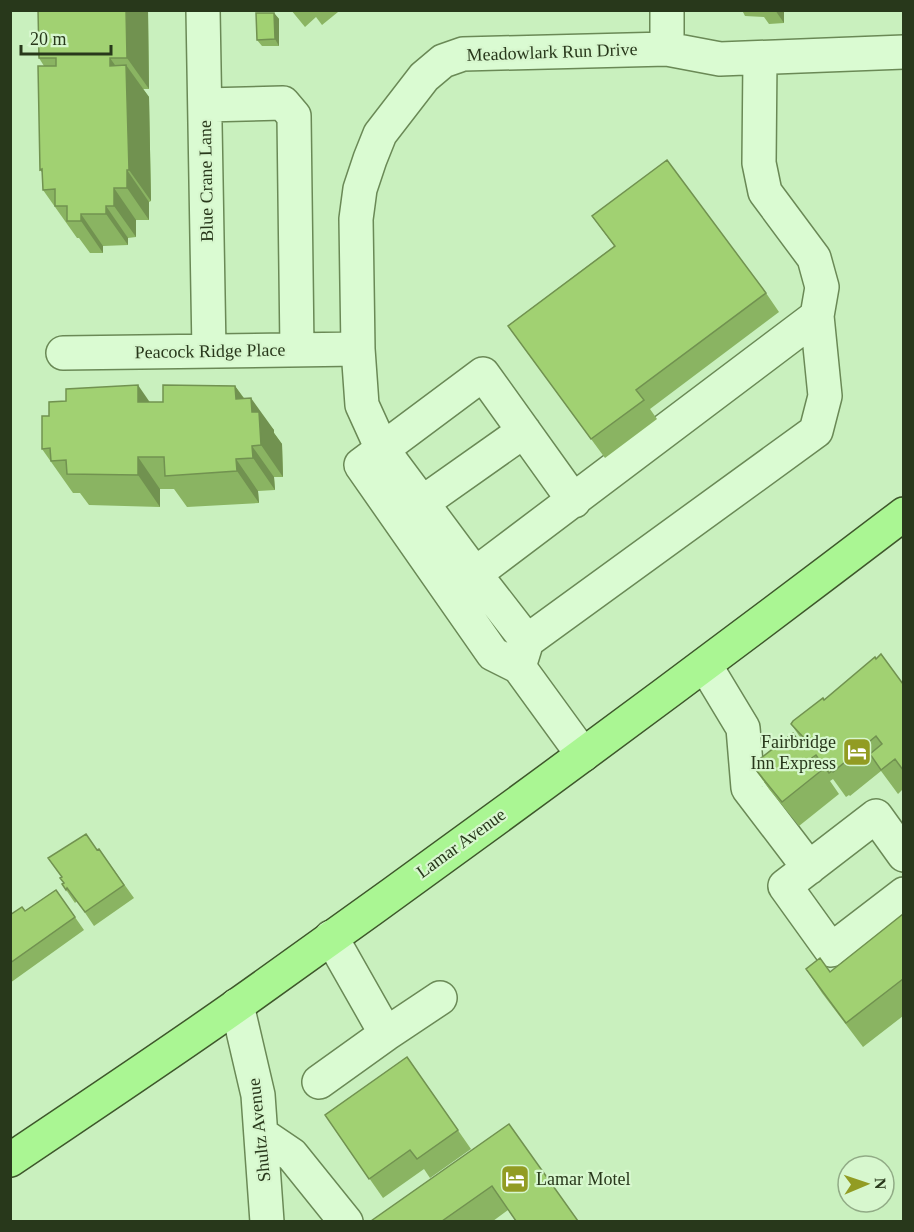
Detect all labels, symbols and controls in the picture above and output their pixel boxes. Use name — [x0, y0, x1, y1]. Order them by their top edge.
scale bar — [21, 18, 111, 56]
text: 20 m — [30, 29, 67, 49]
street label: Meadowlark Run Drive — [466, 39, 638, 65]
street label: Blue Crane Lane — [195, 120, 217, 242]
street label: Peacock Ridge Place — [134, 340, 286, 362]
place label: Fairbridge Inn Express — [751, 732, 836, 773]
hotel icon: Fairbridge Inn Express — [841, 736, 873, 768]
street label: Lamar Avenue — [413, 804, 509, 882]
street label: Shultz Avenue — [244, 1077, 274, 1183]
north arrow — [836, 1154, 896, 1214]
hotel icon: Lamar Motel — [499, 1163, 531, 1195]
place label: Lamar Motel — [536, 1169, 630, 1189]
text: N — [872, 1177, 889, 1190]

